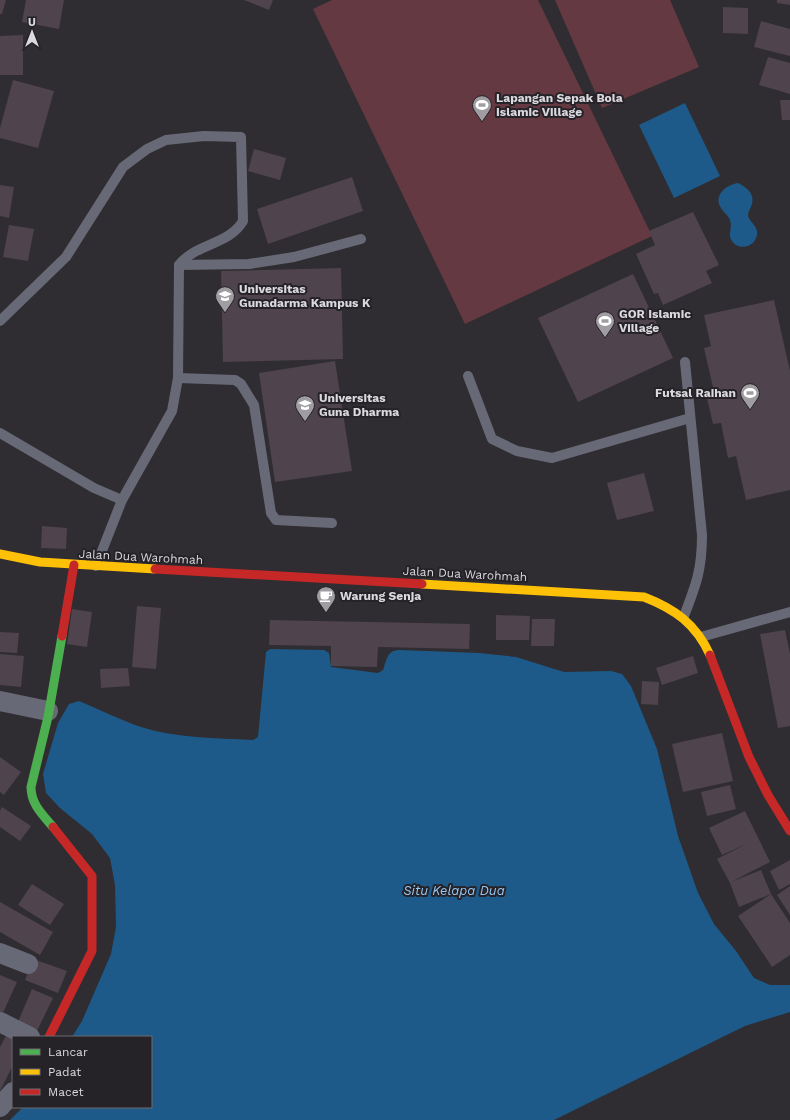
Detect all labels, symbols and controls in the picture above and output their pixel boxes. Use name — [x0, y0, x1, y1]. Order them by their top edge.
north arrow — [12, 12, 52, 52]
text: U — [28, 16, 36, 29]
place label: Lapangan Sepak Bola Islamic Village — [496, 91, 623, 119]
sports icon: Lapangan Sepak Bola Islamic Village — [471, 94, 493, 122]
place label: Universitas Gunadarma Kampus K — [239, 282, 371, 310]
school or university icon: Universitas Gunadarma Kampus K — [214, 285, 236, 313]
place label: GOR Islamic Village — [619, 307, 691, 335]
sports icon: GOR Islamic Village — [594, 310, 616, 338]
sports icon: Futsal Raihan — [739, 382, 761, 410]
place label: Futsal Raihan — [655, 386, 736, 400]
place label: Universitas Guna Dharma — [319, 391, 399, 419]
school or university icon: Universitas Guna Dharma — [294, 394, 316, 422]
street label: Jalan Dua Warohmah — [78, 547, 204, 567]
street label: Jalan Dua Warohmah — [402, 564, 528, 584]
cafe icon: Warung Senja — [315, 585, 337, 613]
place label: Warung Senja — [340, 589, 421, 603]
water label: Situ Kelapa Dua — [403, 883, 505, 898]
legend — [12, 1036, 152, 1108]
text: Lancar — [48, 1045, 88, 1059]
text: Padat — [48, 1065, 81, 1079]
text: Macet — [48, 1085, 83, 1099]

